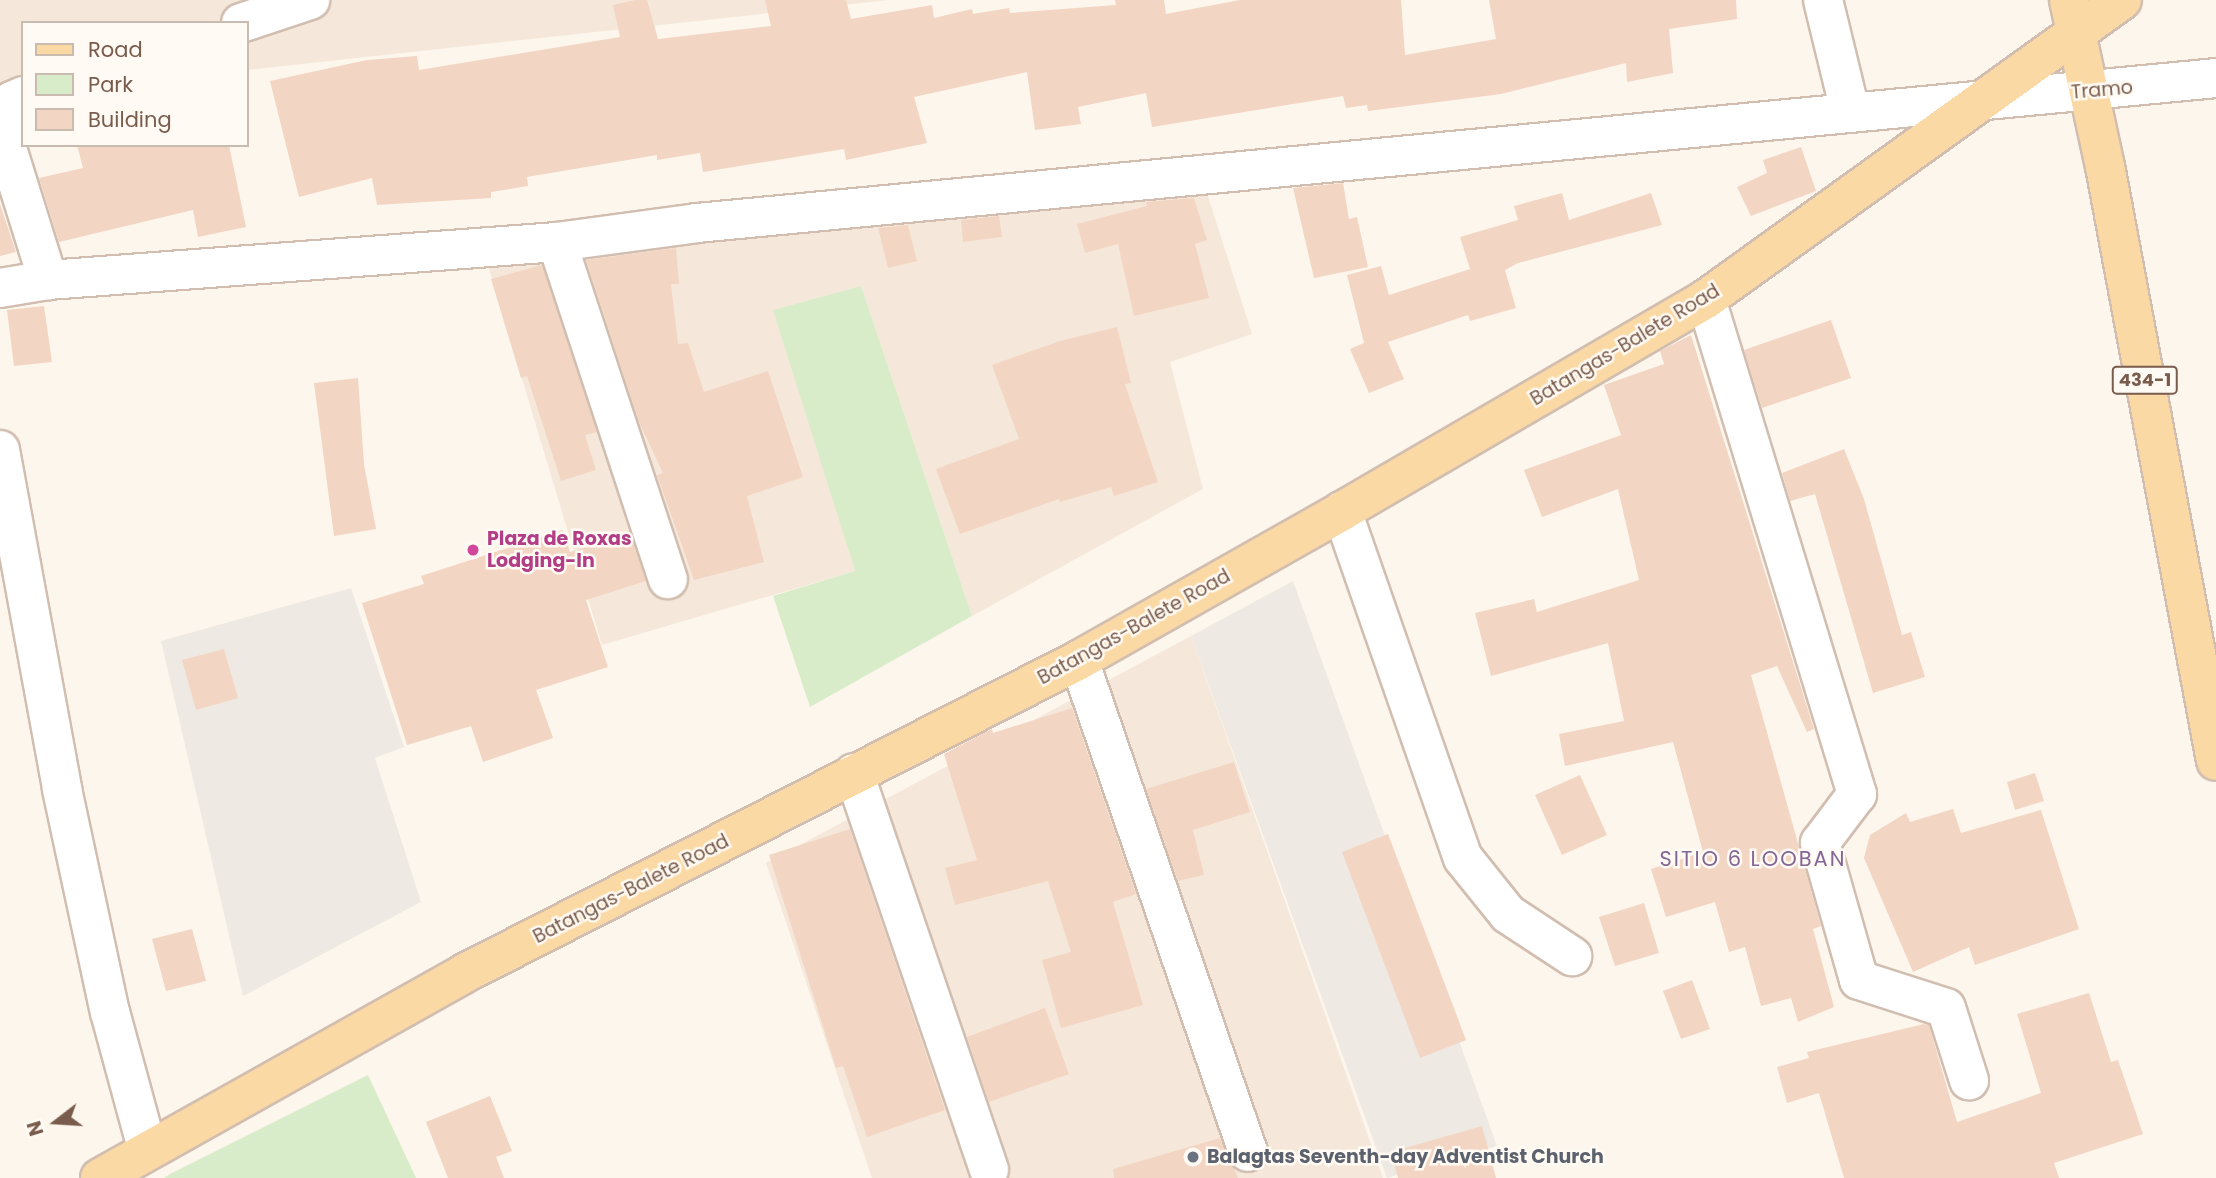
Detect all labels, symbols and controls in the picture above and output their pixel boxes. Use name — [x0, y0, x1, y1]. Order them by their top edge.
legend — [21, 21, 248, 147]
text: Road — [88, 35, 143, 64]
text: Park — [88, 70, 133, 99]
street label: Tramo — [2070, 76, 2134, 104]
text: Building — [88, 105, 172, 134]
street label: Batangas-Balete Road — [1526, 279, 1724, 411]
road number: 434-1 — [2112, 366, 2178, 394]
place label: Plaza de Roxas Lodging-In — [487, 528, 632, 572]
marker: Plaza de Roxas Lodging-In — [465, 542, 481, 558]
street label: Batangas-Balete Road — [1034, 565, 1234, 689]
street label: Batangas-Balete Road — [529, 830, 733, 948]
district label: SITIO 6 LOOBAN — [1661, 846, 1845, 872]
north arrow — [21, 1087, 91, 1157]
text: N — [20, 1118, 50, 1139]
place label: Balagtas Seventh-day Adventist Church — [1207, 1146, 1604, 1168]
marker: Balagtas Seventh-day Adventist Church — [1185, 1149, 1201, 1165]

